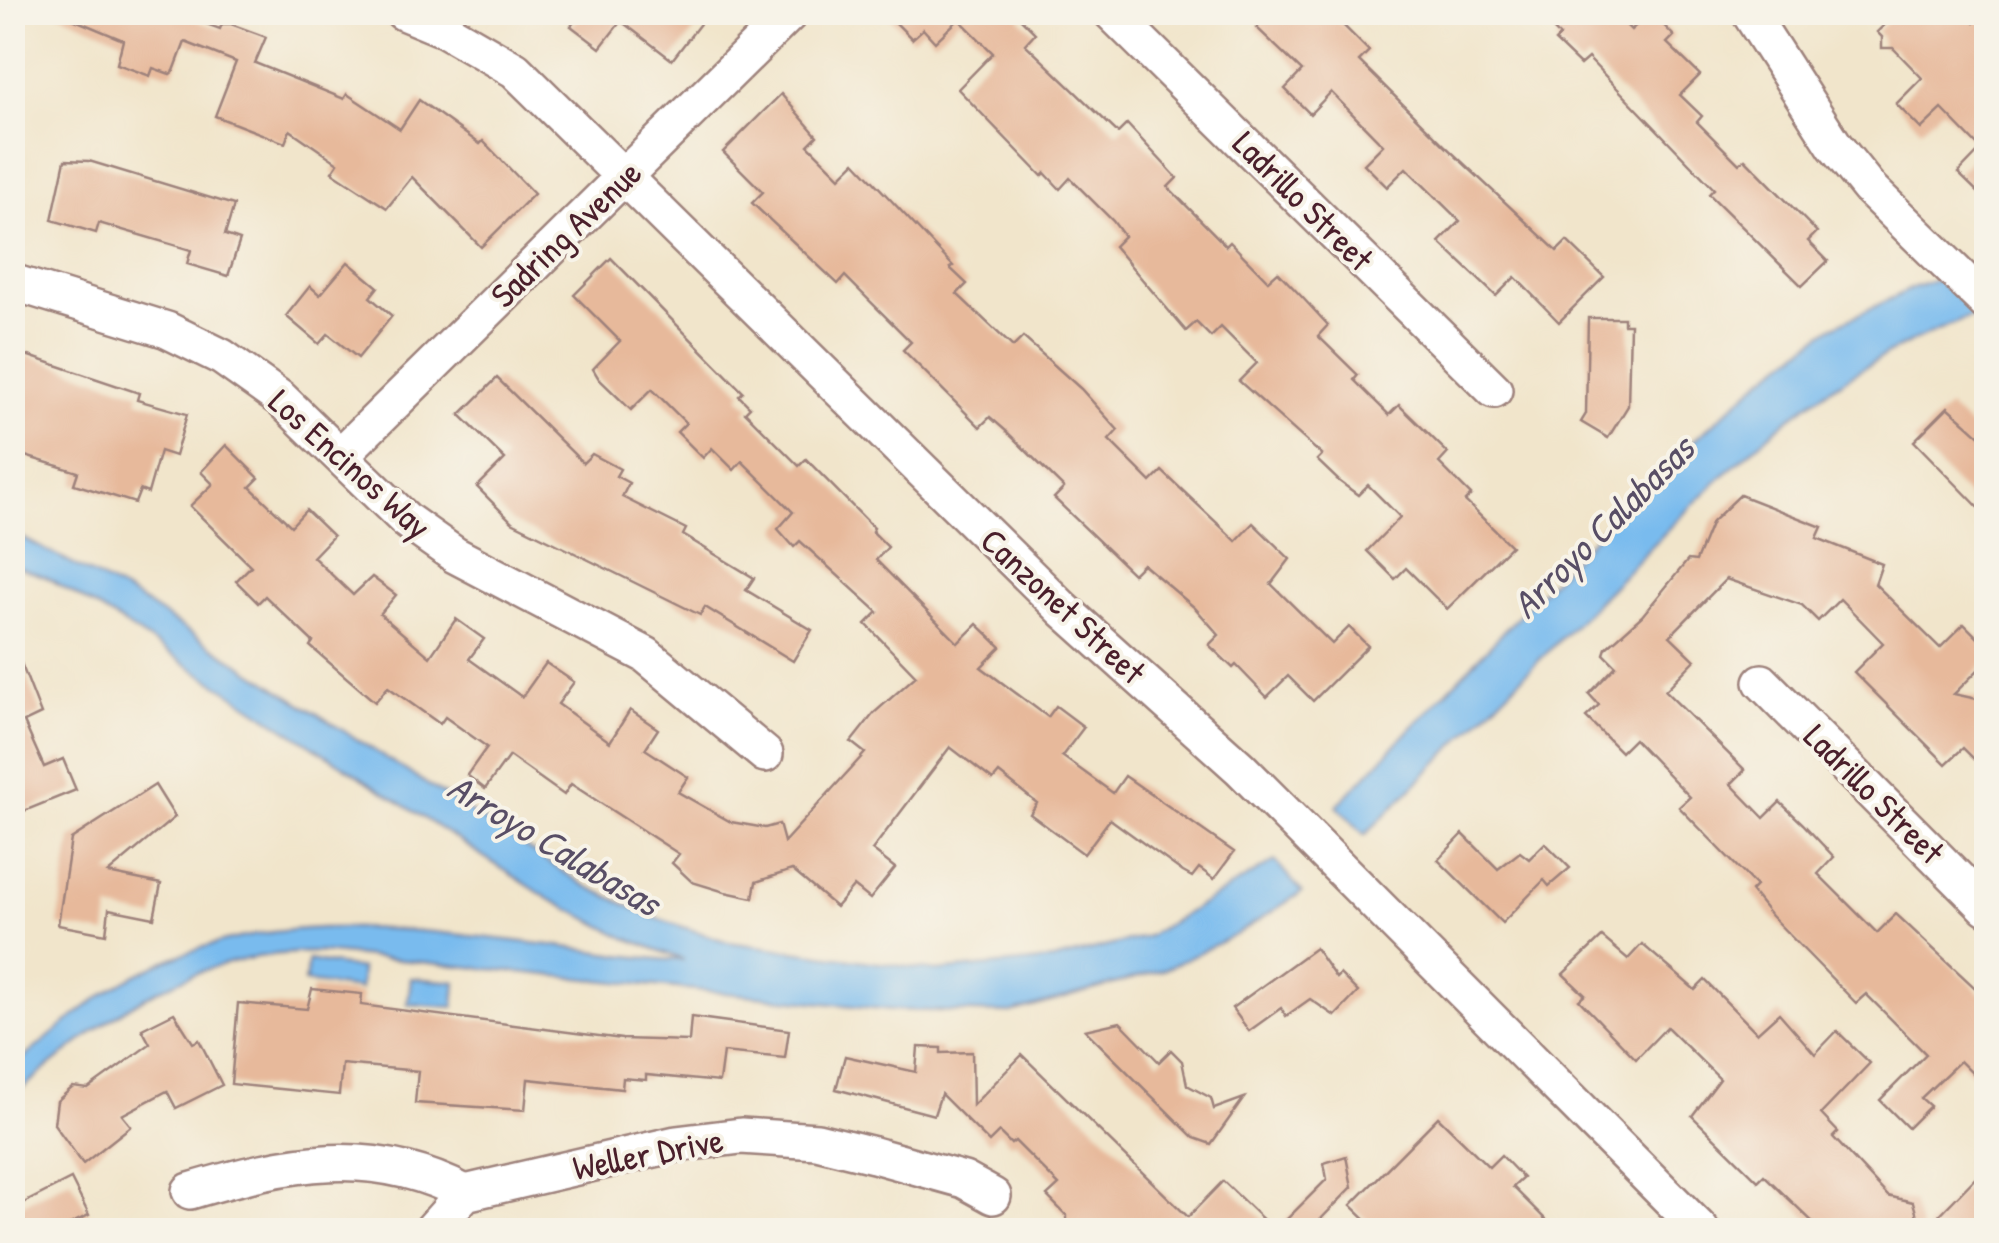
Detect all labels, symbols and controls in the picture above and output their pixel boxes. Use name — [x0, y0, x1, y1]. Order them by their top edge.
street label: Ladrillo Street — [1223, 120, 1384, 282]
street label: Sadring Avenue — [480, 150, 651, 318]
street label: Los Encinos Way — [259, 378, 441, 549]
water label: Arroyo Calabasas — [1500, 421, 1707, 629]
street label: Canzonet Street — [971, 517, 1157, 695]
street label: Ladrillo Street — [1794, 713, 1955, 875]
water label: Arroyo Calabasas — [439, 760, 673, 930]
street label: Weller Drive — [569, 1116, 727, 1191]

